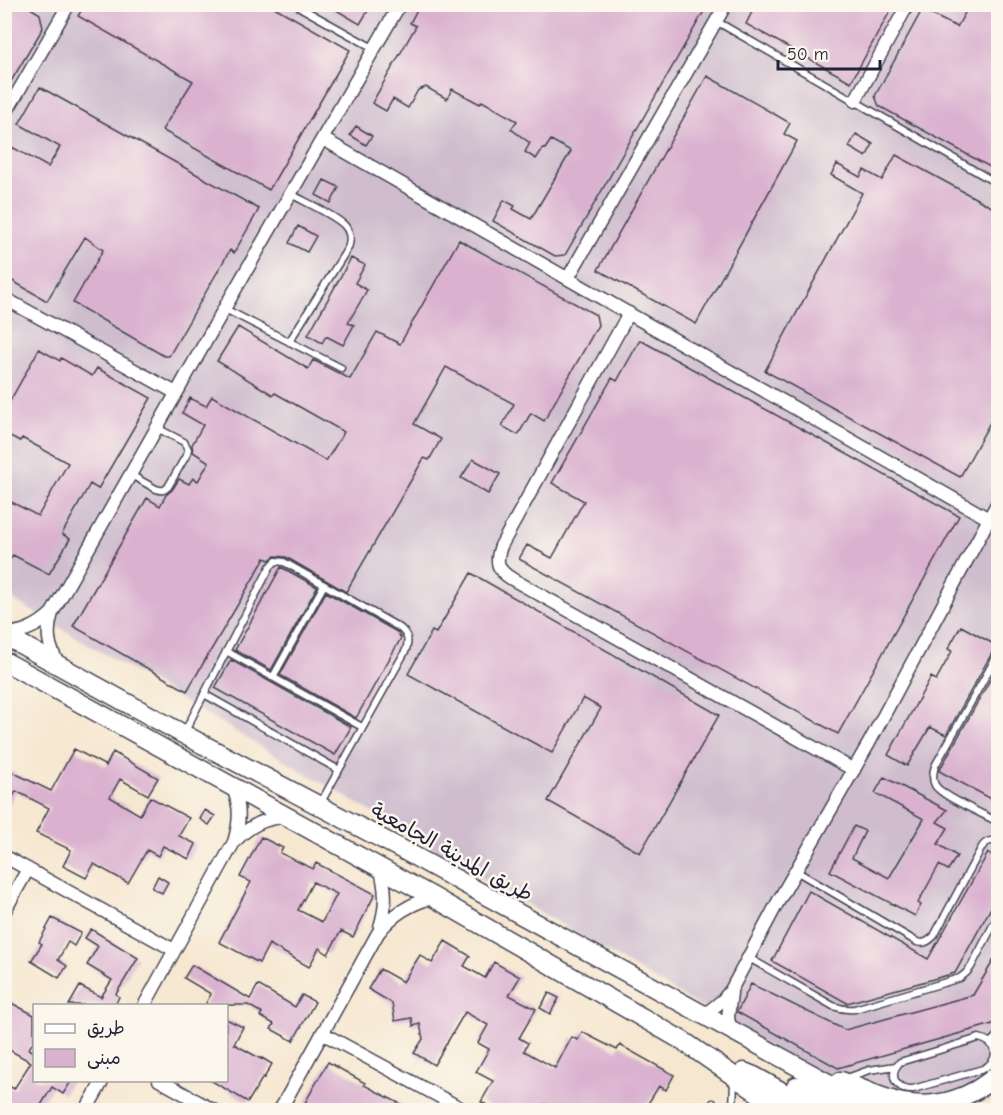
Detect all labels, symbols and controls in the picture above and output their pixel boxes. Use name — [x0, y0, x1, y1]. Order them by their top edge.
scale bar — [778, 33, 880, 71]
text: 50 m — [787, 44, 829, 65]
street label: طريق المدينة الجامعية — [367, 798, 537, 906]
legend — [33, 1004, 228, 1082]
text: طريق — [87, 1018, 125, 1039]
text: مبنى — [87, 1048, 121, 1069]

